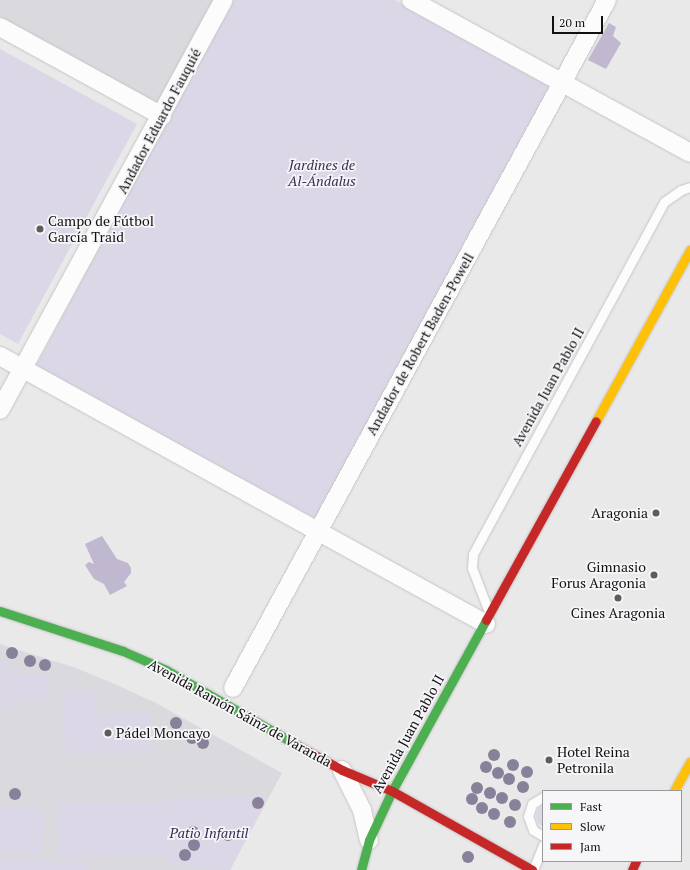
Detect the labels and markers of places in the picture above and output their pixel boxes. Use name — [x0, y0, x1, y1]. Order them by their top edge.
place label: Campo de Fútbol García Traid — [48, 213, 154, 246]
marker: Campo de Fútbol García Traid — [35, 224, 45, 234]
place label: Aragonia — [591, 505, 648, 521]
marker: Aragonia — [651, 508, 661, 518]
place label: Gimnasio Forus Aragonia — [551, 559, 646, 592]
marker: Gimnasio Forus Aragonia — [649, 570, 659, 580]
marker: Cines Aragonia — [613, 593, 623, 603]
place label: Cines Aragonia — [571, 605, 665, 621]
place label: Pádel Moncayo — [116, 725, 210, 741]
marker: Pádel Moncayo — [103, 728, 113, 738]
place label: Hotel Reina Petronila — [557, 744, 630, 776]
marker: Hotel Reina Petronila — [544, 755, 554, 765]

